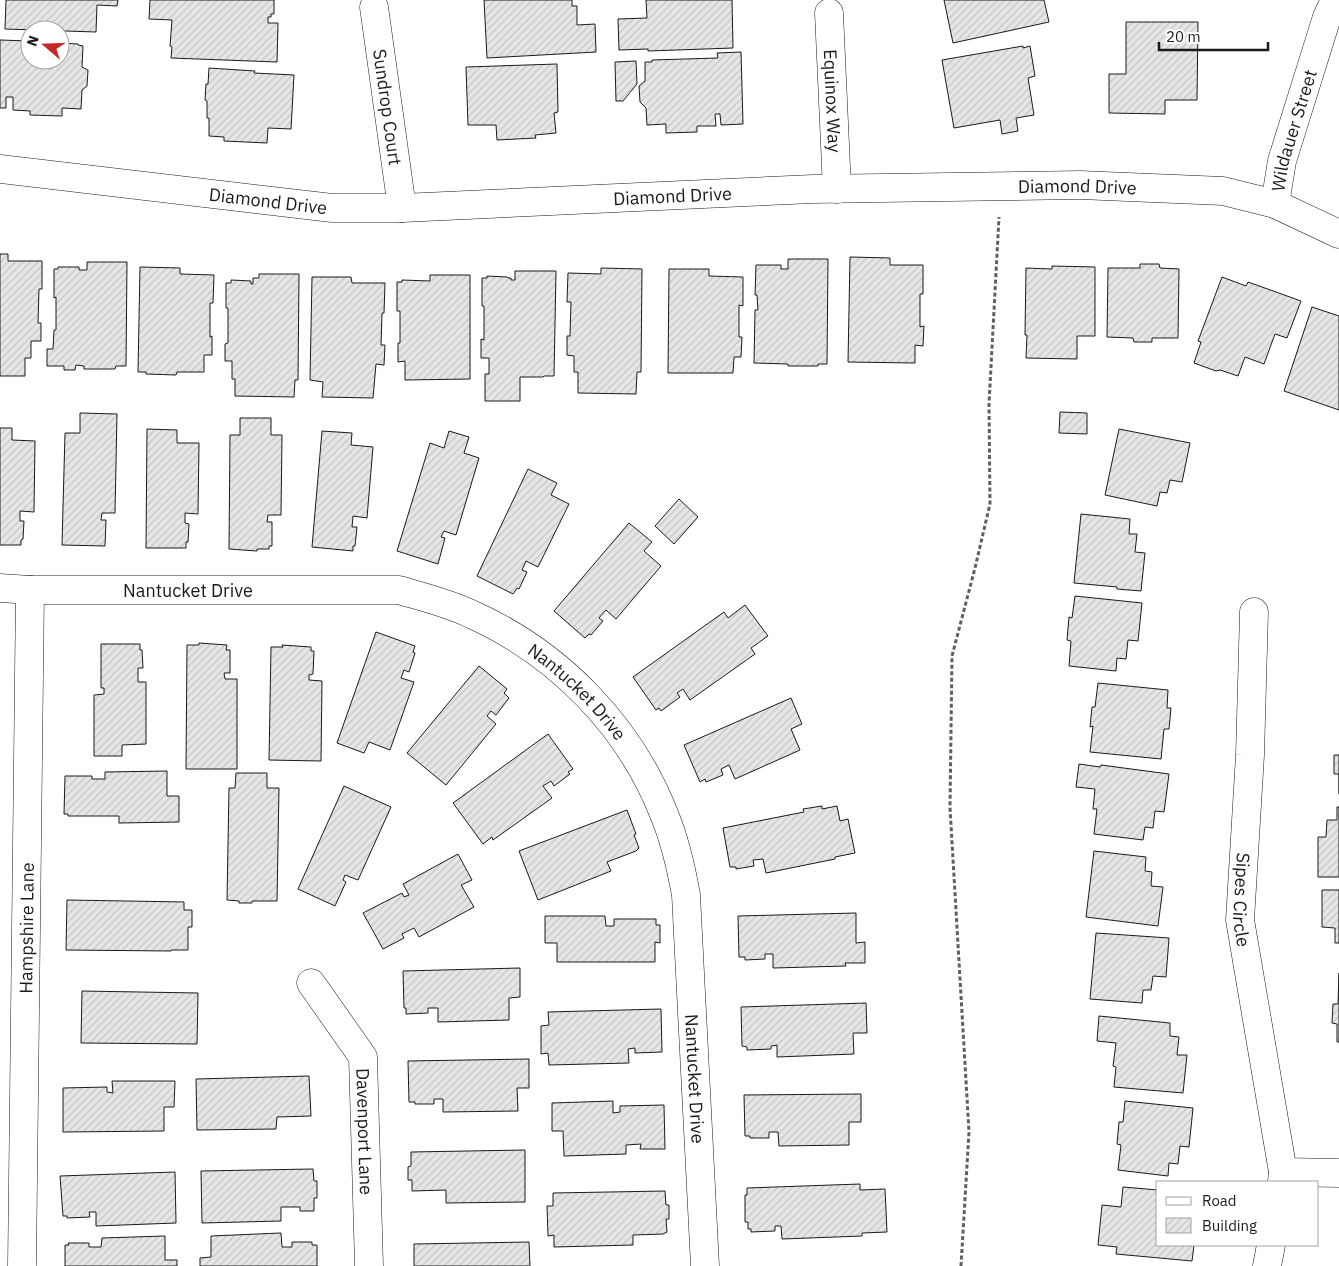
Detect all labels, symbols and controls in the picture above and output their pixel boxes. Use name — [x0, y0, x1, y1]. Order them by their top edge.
north arrow — [20, 20, 70, 70]
scale bar — [1159, 20, 1268, 52]
text: 20 m — [1166, 27, 1201, 46]
text: N — [23, 33, 43, 48]
street label: Sundrop Court — [368, 47, 407, 167]
street label: Equinox Way — [819, 49, 847, 153]
street label: Wildauer Street — [1266, 67, 1321, 193]
street label: Diamond Drive — [1018, 173, 1137, 199]
street label: Diamond Drive — [613, 181, 732, 210]
street label: Diamond Drive — [208, 182, 329, 219]
street label: Nantucket Drive — [123, 579, 253, 602]
street label: Nantucket Drive — [524, 638, 632, 745]
street label: Sipes Circle — [1228, 852, 1256, 949]
street label: Hampshire Lane — [14, 862, 38, 994]
street label: Nantucket Drive — [681, 1013, 710, 1144]
street label: Davenport Lane — [352, 1068, 378, 1195]
legend — [1156, 1181, 1319, 1246]
text: Road — [1202, 1191, 1237, 1210]
text: Building — [1202, 1216, 1257, 1235]

